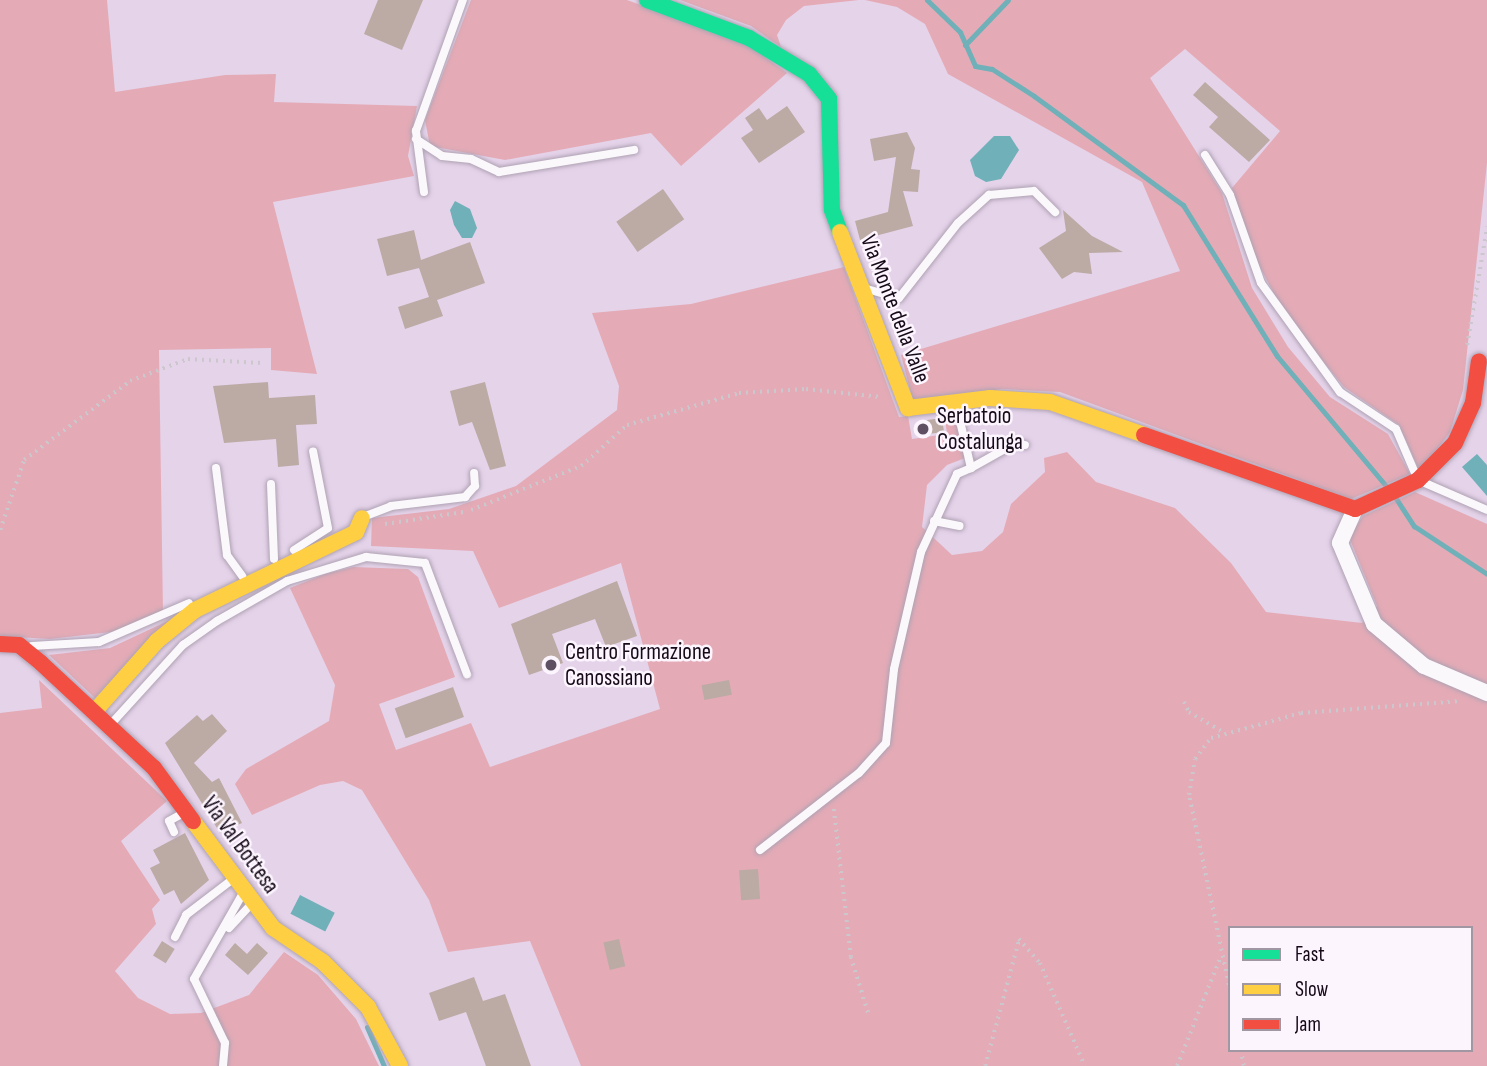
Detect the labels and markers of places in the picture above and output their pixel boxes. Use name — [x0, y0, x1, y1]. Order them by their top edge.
place label: Serbatoio Costalunga — [937, 402, 1023, 456]
marker: Serbatoio Costalunga — [915, 421, 931, 437]
place label: Centro Formazione Canossiano — [565, 638, 711, 692]
marker: Centro Formazione Canossiano — [543, 657, 559, 673]

